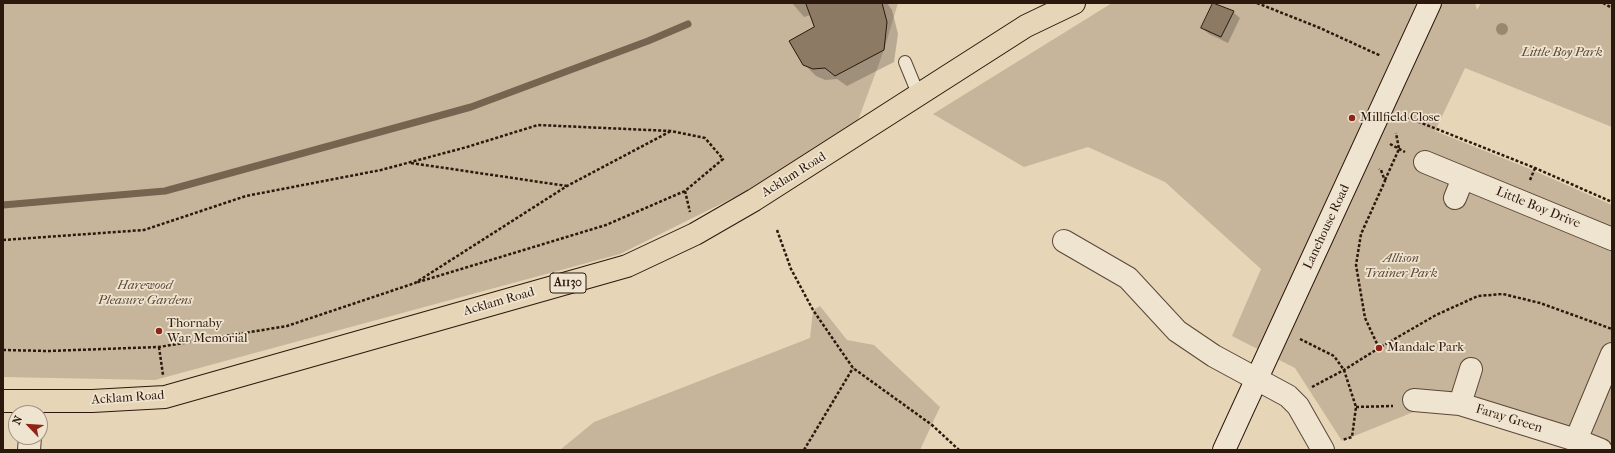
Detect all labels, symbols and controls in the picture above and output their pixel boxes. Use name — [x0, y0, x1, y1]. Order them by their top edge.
park label: Little Boy Park — [1521, 45, 1603, 61]
place label: Millfield Close — [1360, 110, 1440, 126]
marker: Millfield Close — [1347, 113, 1357, 123]
street label: Acklam Road — [759, 149, 829, 201]
street label: Lanehouse Road — [1301, 182, 1353, 272]
street label: Little Boy Drive — [1494, 184, 1582, 232]
park label: Allison Trainer Park — [1365, 251, 1437, 282]
road number: A1130 — [550, 273, 586, 293]
park label: Harewood Pleasure Gardens — [98, 278, 192, 309]
street label: Acklam Road — [462, 284, 536, 320]
place label: Thornaby War Memorial — [167, 316, 248, 347]
marker: Thornaby War Memorial — [154, 326, 164, 336]
place label: Mandale Park — [1387, 340, 1464, 356]
marker: Mandale Park — [1374, 343, 1384, 353]
street label: Acklam Road — [91, 388, 165, 408]
street label: Faray Green — [1474, 401, 1544, 437]
north arrow — [8, 405, 48, 445]
text: N — [10, 414, 25, 427]

